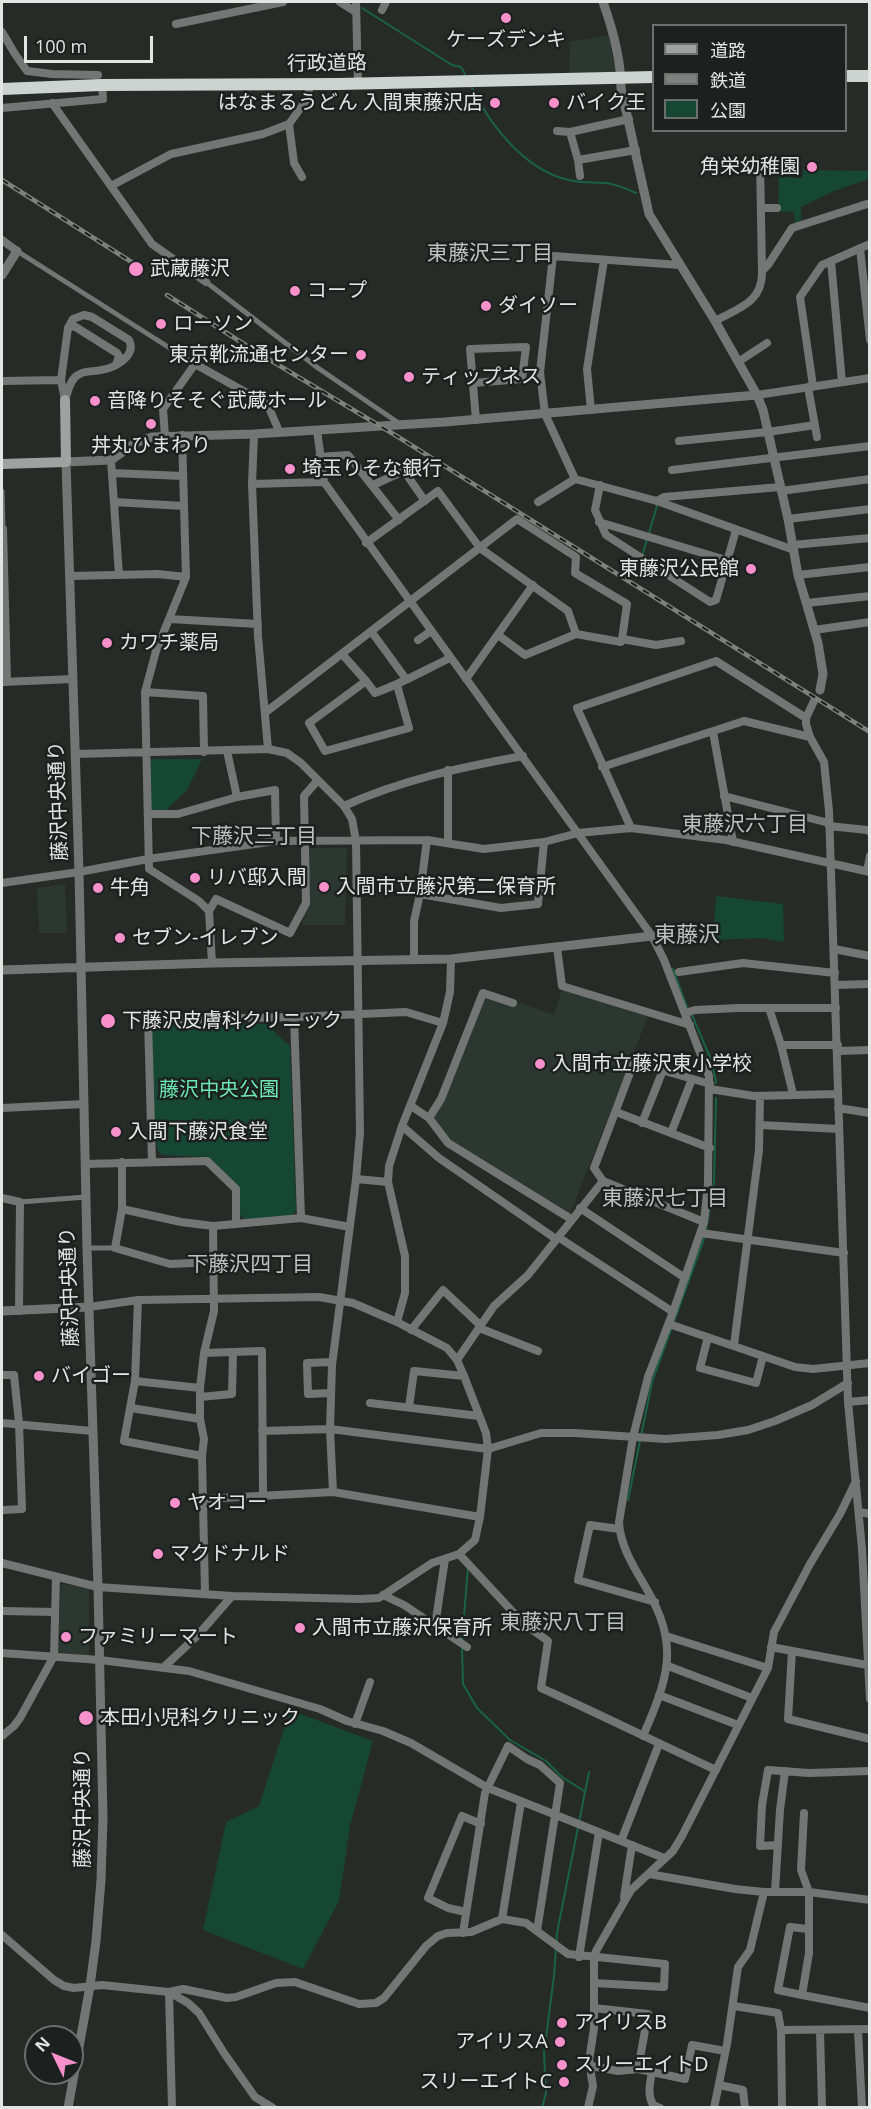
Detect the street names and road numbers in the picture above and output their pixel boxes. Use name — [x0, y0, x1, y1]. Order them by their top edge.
street label: 行政道路 — [287, 51, 367, 77]
street label: 藤沢中央通り — [45, 741, 73, 861]
street label: 藤沢中央通り — [56, 1227, 84, 1347]
street label: 藤沢中央通り — [71, 1748, 95, 1868]

